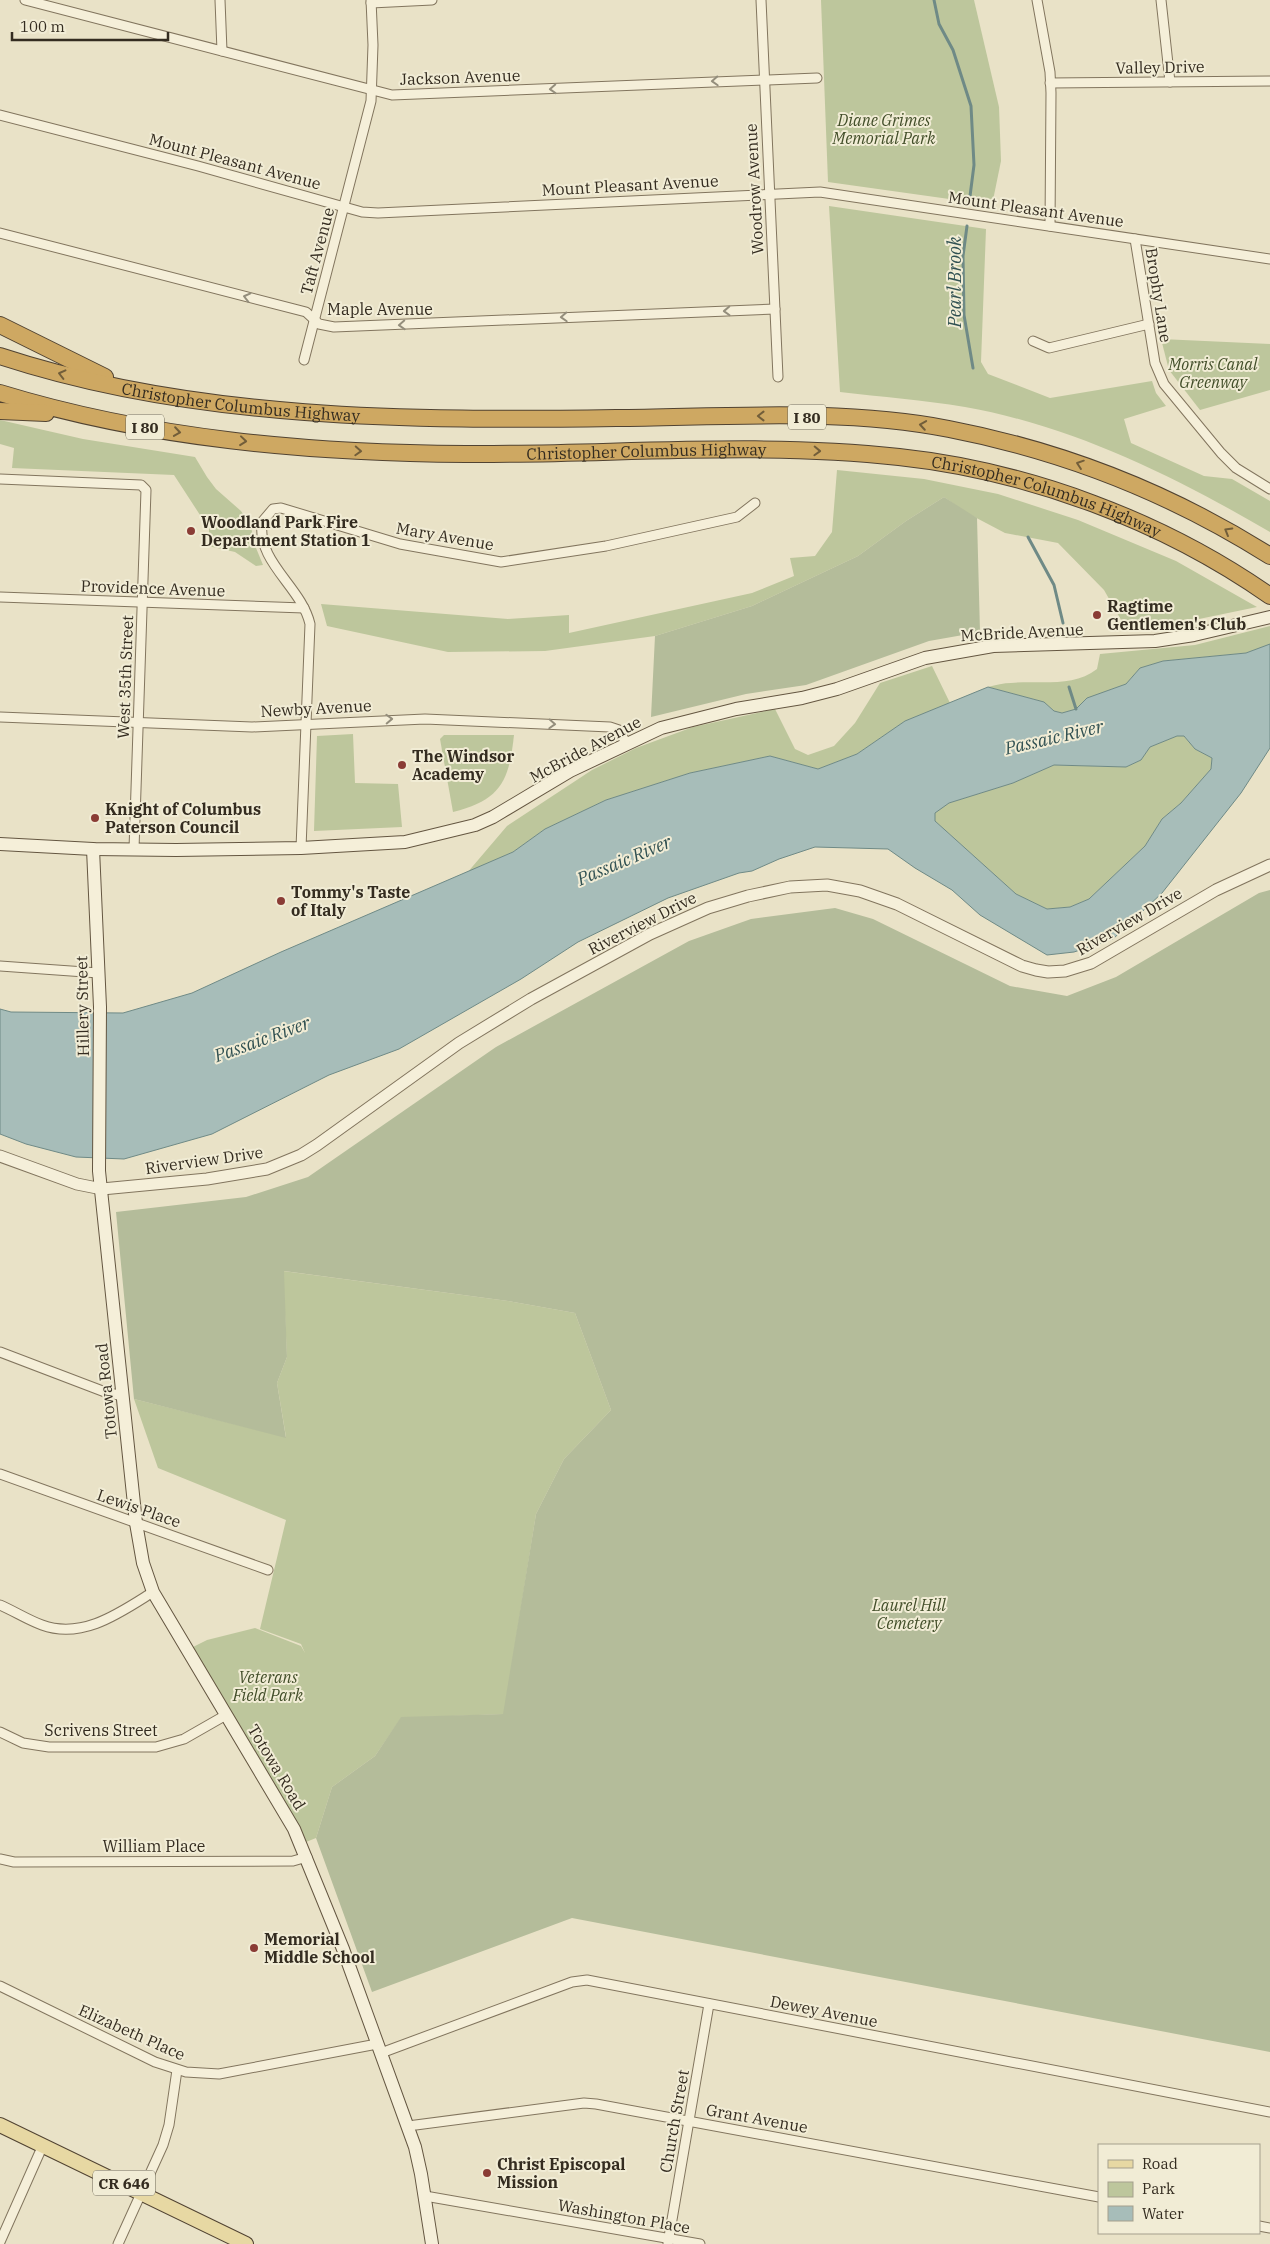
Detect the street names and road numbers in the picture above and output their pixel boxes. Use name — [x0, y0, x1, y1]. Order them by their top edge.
street label: Valley Drive — [1115, 56, 1205, 78]
street label: Jackson Avenue — [399, 65, 521, 89]
street label: Woodrow Avenue — [741, 123, 767, 255]
street label: Mount Pleasant Avenue — [147, 128, 323, 194]
street label: Mount Pleasant Avenue — [541, 170, 719, 200]
street label: Mount Pleasant Avenue — [947, 187, 1125, 231]
street label: Taft Avenue — [296, 205, 338, 297]
street label: Brophy Lane — [1142, 246, 1176, 344]
street label: Maple Avenue — [327, 299, 433, 319]
street label: Christopher Columbus Highway — [120, 378, 361, 426]
road number: I 80 — [788, 404, 826, 430]
road number: I 80 — [126, 414, 164, 440]
street label: Christopher Columbus Highway — [526, 439, 767, 464]
street label: Christopher Columbus Highway — [930, 451, 1165, 541]
street label: Mary Avenue — [395, 518, 495, 554]
street label: Providence Avenue — [80, 575, 226, 601]
street label: West 35th Street — [113, 614, 137, 739]
street label: McBride Avenue — [960, 619, 1084, 645]
street label: Newby Avenue — [260, 695, 372, 721]
street label: McBride Avenue — [526, 711, 644, 787]
street label: Riverview Drive — [1072, 883, 1186, 959]
street label: Riverview Drive — [584, 887, 700, 959]
street label: Hillery Street — [71, 955, 93, 1056]
street label: Riverview Drive — [144, 1142, 264, 1178]
street label: Totowa Road — [91, 1342, 121, 1440]
street label: Lewis Place — [94, 1484, 184, 1532]
street label: Scrivens Street — [44, 1720, 158, 1740]
street label: Totowa Road — [244, 1721, 310, 1814]
street label: William Place — [103, 1836, 205, 1856]
street label: Dewey Avenue — [769, 1991, 879, 2031]
street label: Elizabeth Place — [76, 2000, 188, 2064]
street label: Church Street — [655, 2068, 693, 2174]
street label: Grant Avenue — [704, 2099, 810, 2137]
road number: CR 646 — [93, 2170, 155, 2196]
street label: Washington Place — [556, 2195, 692, 2237]

